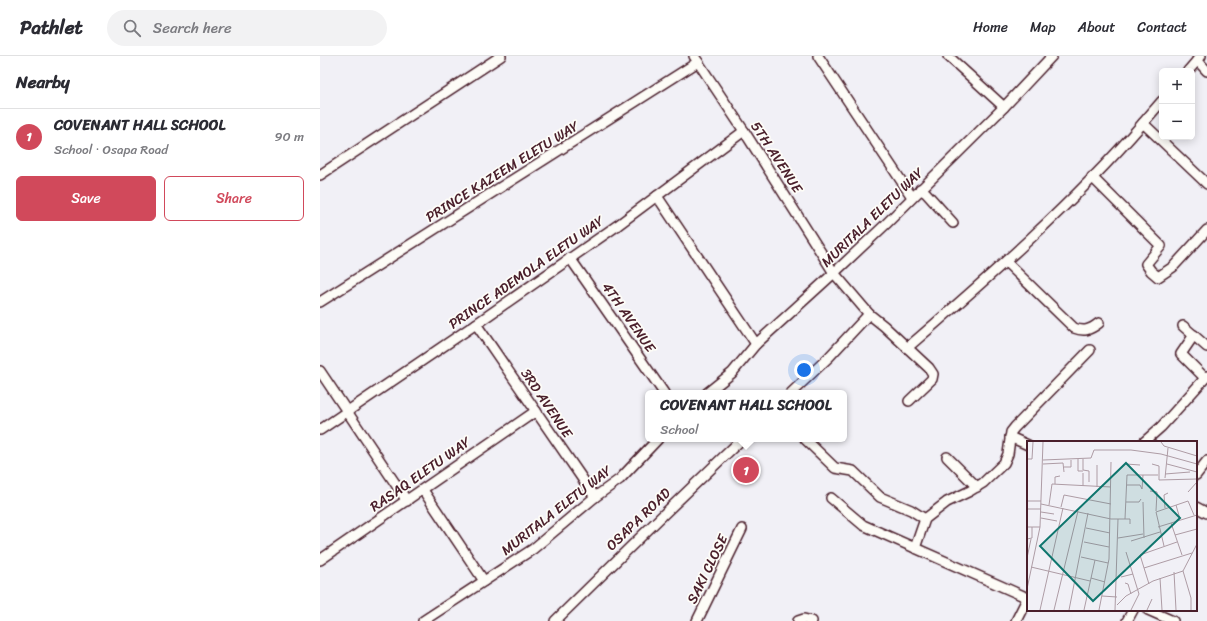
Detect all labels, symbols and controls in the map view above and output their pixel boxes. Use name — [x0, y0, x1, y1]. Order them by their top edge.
search box — [107, 10, 387, 46]
text: Pathlet — [20, 11, 83, 44]
text: Search here — [153, 15, 232, 41]
text: Home — [973, 15, 1008, 40]
text: Map — [1030, 15, 1056, 40]
text: About — [1078, 15, 1115, 40]
text: Contact — [1137, 15, 1187, 40]
icon: search — [121, 17, 143, 39]
text: Nearby — [16, 67, 70, 97]
map controls — [1159, 68, 1195, 140]
button: + — [1159, 68, 1195, 104]
button: − — [1159, 104, 1195, 140]
text: COVENANT HALL SCHOOL — [54, 112, 225, 138]
street label: PRINCE KAZEEM ELETU WAY — [421, 113, 585, 229]
street label: 5TH AVENUE — [744, 116, 810, 199]
text: 1 — [26, 125, 32, 148]
text: 90 m — [274, 125, 304, 148]
text: School · Osapa Road — [54, 138, 168, 161]
street label: MURITALA ELETU WAY — [815, 160, 931, 273]
button: Save — [16, 176, 156, 221]
button: Share — [164, 176, 304, 221]
street label: PRINCE ADEMOLA ELETU WAY — [443, 208, 610, 336]
street label: 4TH AVENUE — [595, 277, 663, 359]
your location — [794, 360, 814, 380]
street label: 3RD AVENUE — [514, 363, 580, 444]
popup — [645, 390, 847, 442]
text: COVENANT HALL SCHOOL — [660, 392, 832, 418]
text: School — [660, 418, 699, 441]
street label: RASAQ ELETU WAY — [365, 429, 477, 519]
inset map — [1027, 441, 1197, 611]
pin: 1 — [733, 455, 759, 485]
street label: MURITALA ELETU WAY — [495, 458, 618, 562]
street label: OSAPA ROAD — [600, 481, 677, 557]
street label: SAKI CLOSE — [680, 529, 736, 608]

